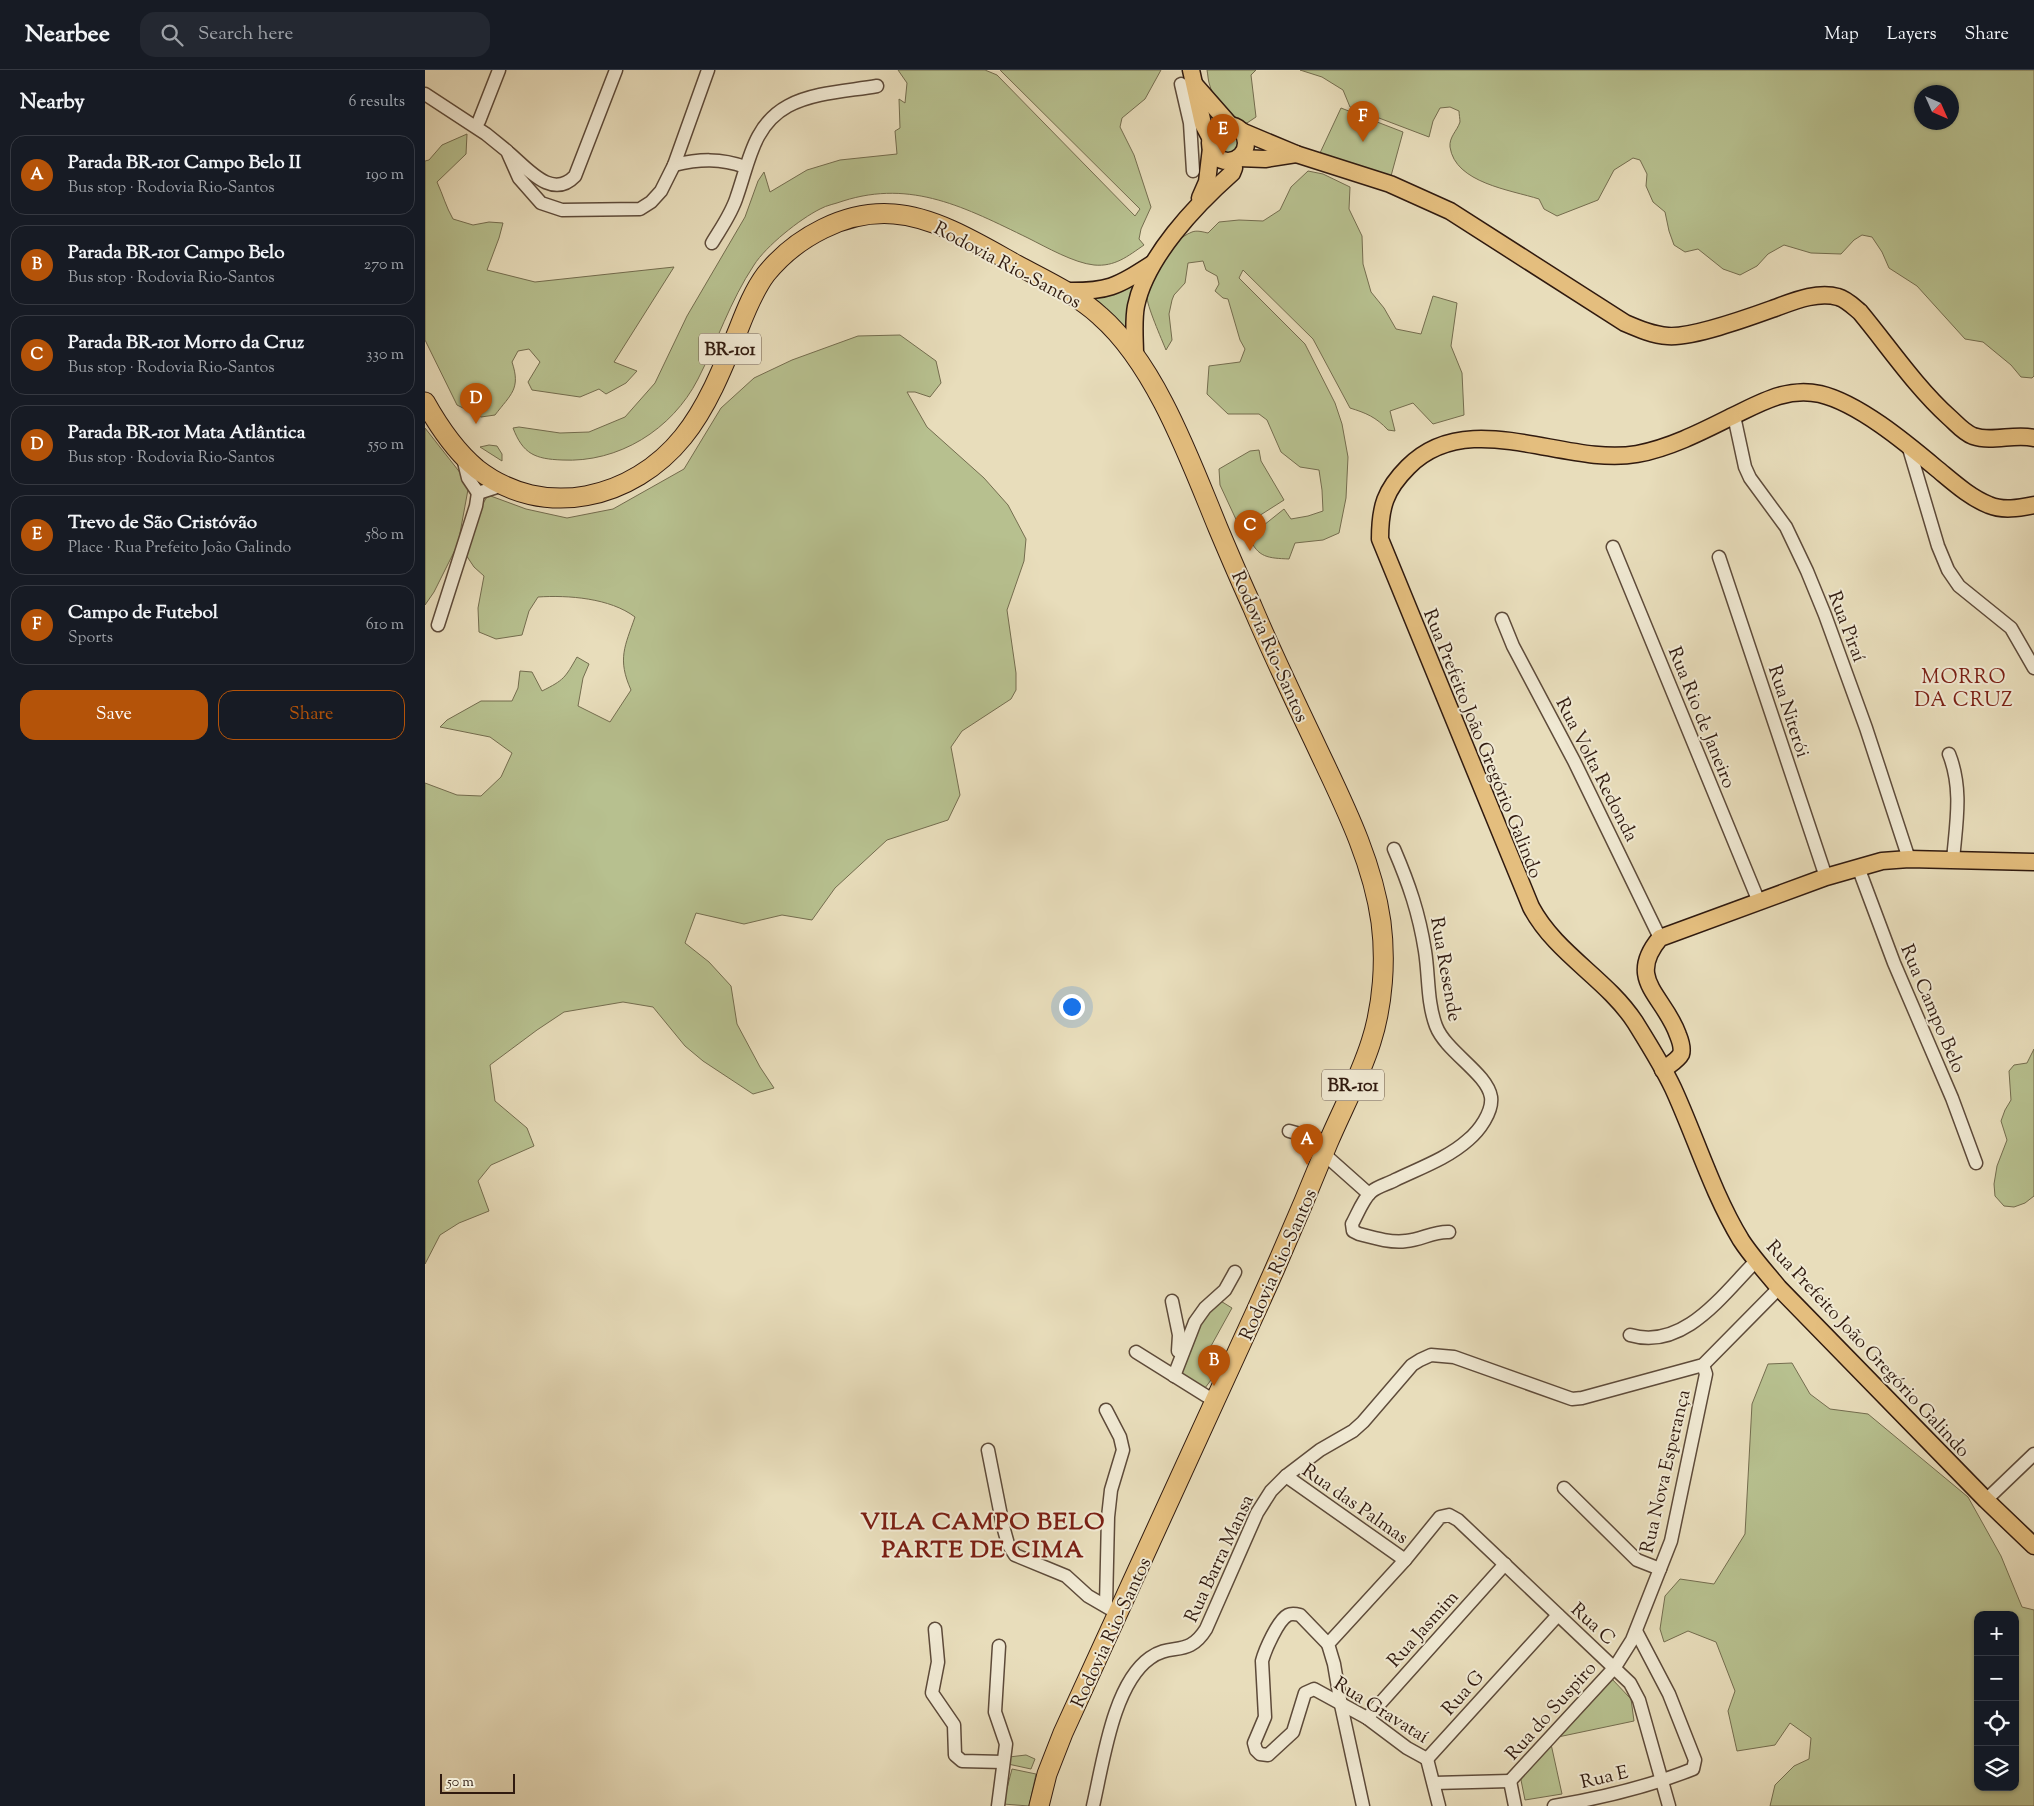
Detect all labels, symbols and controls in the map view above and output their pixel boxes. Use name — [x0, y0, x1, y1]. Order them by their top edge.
search box — [140, 12, 490, 57]
text: Nearbee — [25, 18, 110, 52]
icon: search — [158, 21, 186, 49]
text: Search here — [198, 21, 293, 48]
text: Map — [1824, 22, 1859, 48]
text: Layers — [1887, 22, 1937, 48]
text: Share — [1965, 22, 2009, 48]
north arrow — [1914, 85, 1959, 130]
text: Nearby — [20, 88, 85, 118]
text: 6 results — [349, 91, 405, 114]
pin: F — [1347, 101, 1379, 142]
pin: E — [1207, 114, 1239, 155]
text: Parada BR-101 Campo Belo II — [68, 150, 301, 177]
text: A — [31, 164, 44, 187]
text: 190 m — [366, 164, 404, 187]
text: Bus stop · Rodovia Rio-Santos — [68, 177, 275, 200]
street label: Rodovia Rio-Santos — [928, 216, 1085, 316]
text: Parada BR-101 Campo Belo — [68, 240, 285, 267]
text: B — [32, 254, 42, 277]
text: 270 m — [364, 254, 404, 277]
text: Bus stop · Rodovia Rio-Santos — [68, 267, 275, 290]
text: Parada BR-101 Morro da Cruz — [68, 330, 304, 357]
road number: BR-101 — [699, 334, 761, 364]
text: C — [31, 344, 43, 367]
text: 330 m — [366, 344, 404, 367]
text: Bus stop · Rodovia Rio-Santos — [68, 357, 275, 380]
pin: D — [460, 383, 492, 424]
text: Parada BR-101 Mata Atlântica — [68, 420, 305, 447]
text: D — [31, 434, 43, 457]
text: 550 m — [368, 434, 404, 457]
text: Bus stop · Rodovia Rio-Santos — [68, 447, 275, 470]
text: Trevo de São Cristóvão — [68, 510, 257, 537]
pin: C — [1234, 510, 1266, 551]
text: E — [32, 524, 42, 547]
text: 580 m — [365, 524, 404, 547]
text: Place · Rua Prefeito João Galindo — [68, 537, 291, 560]
street label: Rodovia Rio-Santos — [1223, 567, 1314, 727]
street label: Rua Piraí — [1820, 588, 1872, 666]
text: Campo de Futebol — [68, 600, 218, 627]
street label: Rua Prefeito João Gregório Galindo — [1415, 605, 1548, 883]
text: F — [33, 614, 41, 637]
text: 610 m — [366, 614, 404, 637]
text: Sports — [68, 627, 113, 650]
street label: Rua Rio de Janeiro — [1660, 643, 1741, 793]
street label: Rua Niterói — [1760, 662, 1815, 761]
district label: MORRO DA CRUZ — [1914, 664, 2014, 716]
button: Save — [20, 690, 208, 740]
button: Share — [218, 690, 405, 740]
street label: Rua Volta Redonda — [1548, 693, 1644, 847]
street label: Rua Resende — [1422, 915, 1467, 1024]
street label: Rua Campo Belo — [1892, 940, 1971, 1077]
your location — [1059, 994, 1085, 1020]
road number: BR-101 — [1322, 1070, 1384, 1100]
pin: A — [1291, 1124, 1323, 1165]
street label: Rodovia Rio-Santos — [1234, 1185, 1325, 1345]
street label: Rua Prefeito João Gregório Galindo — [1759, 1235, 1975, 1464]
pin: B — [1198, 1345, 1230, 1386]
street label: Rua Nova Esperança — [1635, 1387, 1698, 1556]
street label: Rua das Palmas — [1296, 1458, 1413, 1552]
street label: Rua Barra Mansa — [1179, 1491, 1262, 1627]
district label: VILA CAMPO BELO PARTE DE CIMA — [861, 1506, 1105, 1568]
street label: Rodovia Rio-Santos — [1066, 1553, 1159, 1713]
street label: Rua Jasmim — [1382, 1585, 1466, 1674]
street label: Rua C — [1564, 1597, 1621, 1652]
map controls — [1974, 1611, 2019, 1791]
button: + — [1974, 1611, 2019, 1656]
street label: Rua do Suspiro — [1500, 1656, 1604, 1767]
button: − — [1974, 1656, 2019, 1701]
street label: Rua G — [1436, 1665, 1491, 1722]
street label: Rua Gravataí — [1328, 1671, 1433, 1751]
button: locate — [1974, 1701, 2019, 1746]
button: layers — [1974, 1746, 2019, 1791]
street label: Rua E — [1578, 1760, 1632, 1797]
scale bar — [440, 1771, 515, 1794]
text: 50 m — [447, 1773, 474, 1793]

